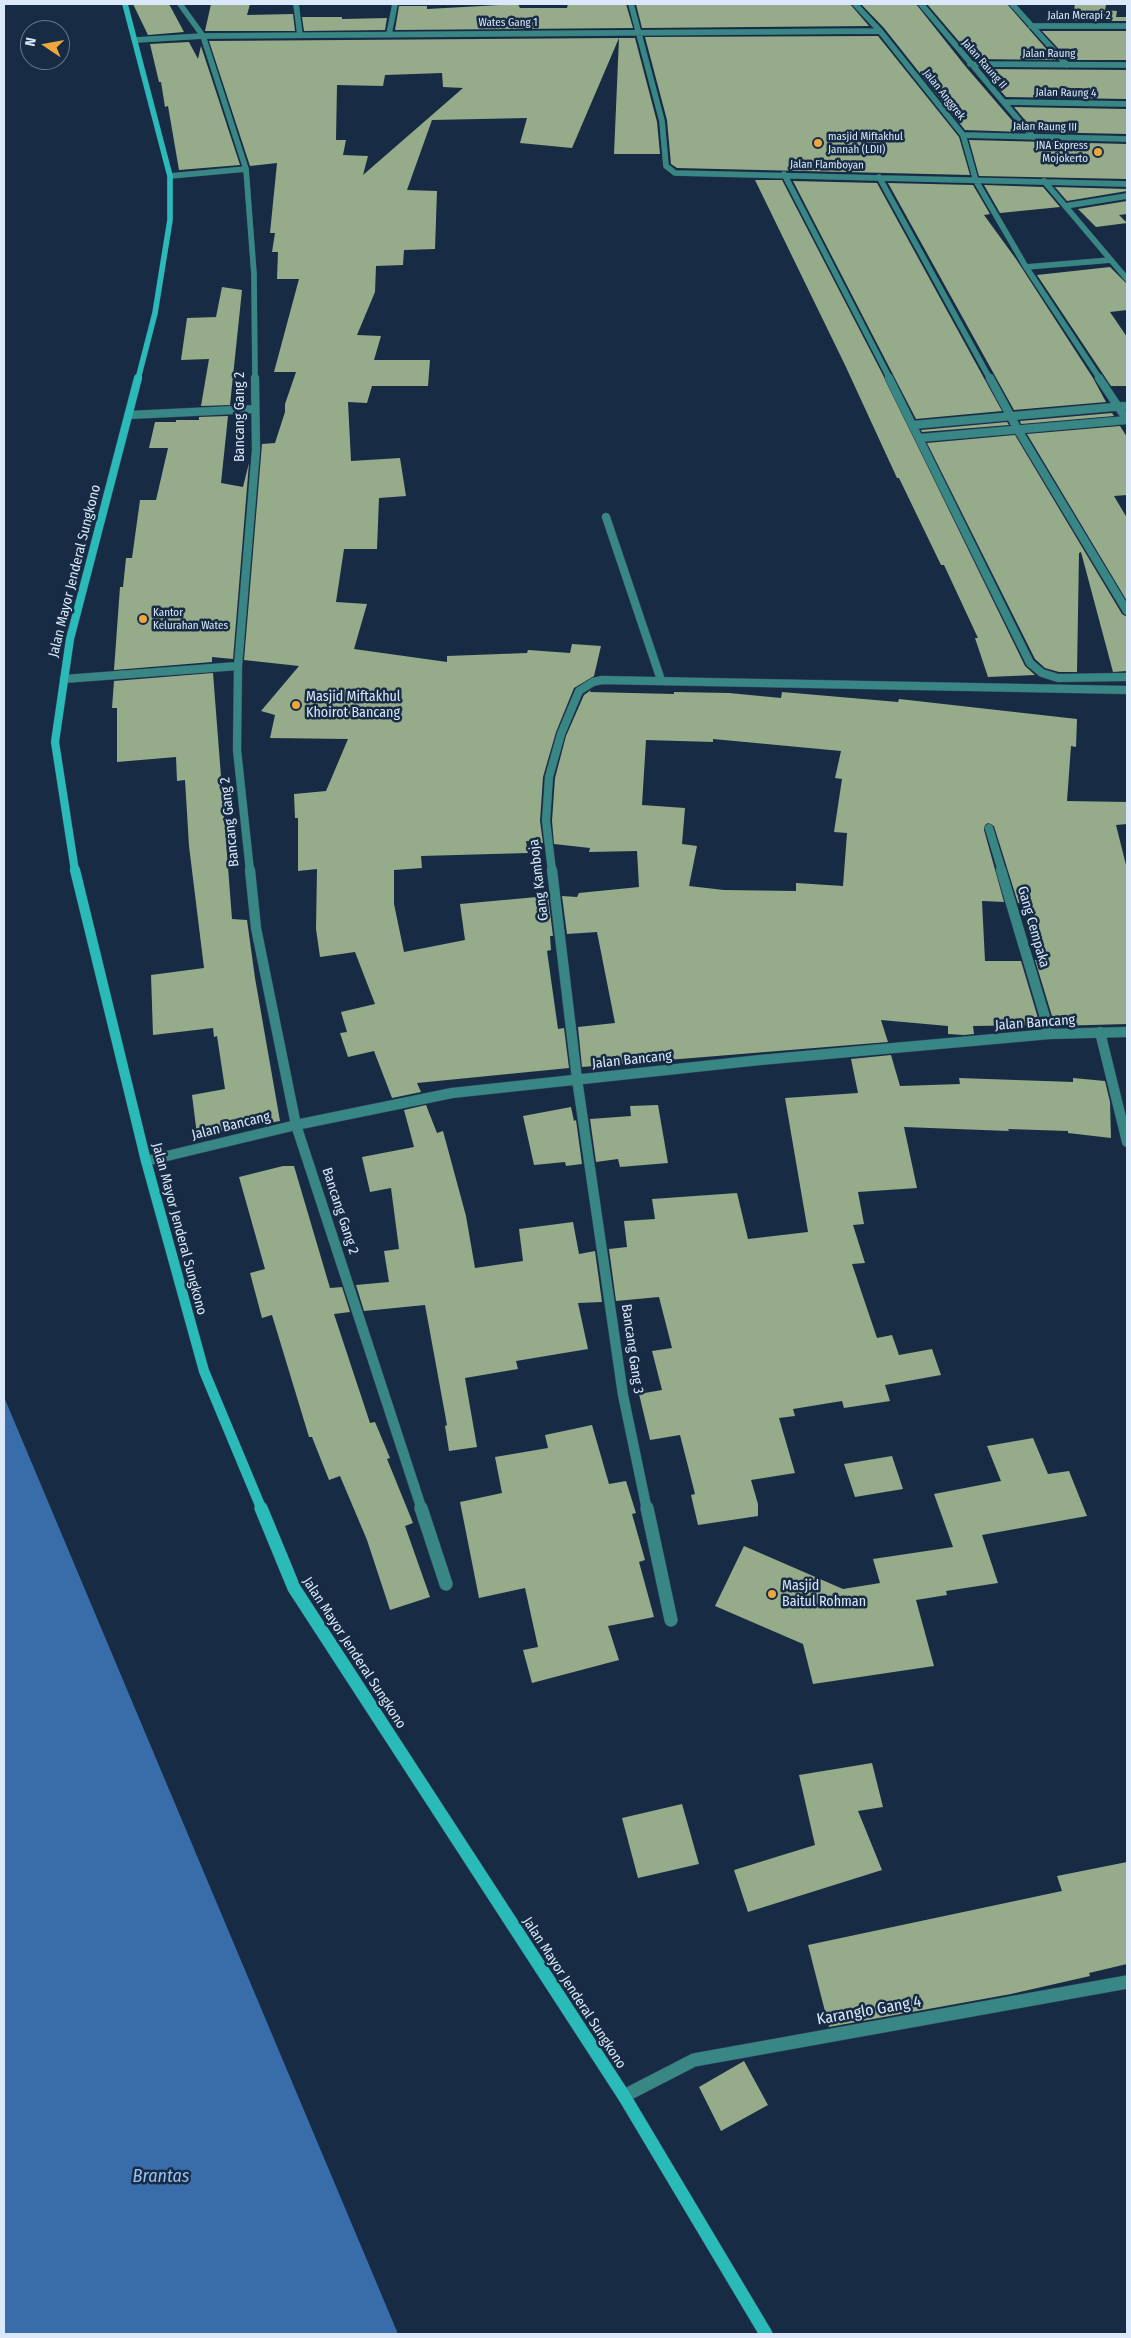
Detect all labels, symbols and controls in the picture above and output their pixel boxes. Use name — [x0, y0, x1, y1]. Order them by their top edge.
street label: Jalan Merapi 2 — [1047, 9, 1111, 23]
street label: Wates Gang 1 — [479, 16, 537, 30]
north arrow — [20, 20, 70, 70]
text: N — [22, 36, 40, 48]
street label: Jalan Raung II — [959, 37, 1009, 91]
street label: Jalan Raung — [1023, 47, 1075, 61]
street label: Jalan Anggrek — [920, 67, 968, 123]
street label: Jalan Raung 4 — [1035, 86, 1097, 100]
street label: Jalan Raung III — [1013, 120, 1077, 134]
place label: masjid Miftakhul Jannah (LDII) — [828, 130, 903, 156]
marker: masjid Miftakhul Jannah (LDII) — [812, 137, 824, 149]
place label: JNA Express Mojokerto — [1036, 139, 1088, 165]
marker: JNA Express Mojokerto — [1092, 146, 1104, 158]
street label: Jalan Flamboyan — [790, 158, 864, 172]
street label: Bancang Gang 2 — [232, 372, 248, 462]
street label: Jalan Mayor Jenderal Sungkono — [45, 483, 105, 659]
place label: Kantor Kelurahan Wates — [153, 606, 228, 632]
marker: Kantor Kelurahan Wates — [137, 613, 149, 625]
place label: Masjid Miftakhul Khoirot Bancang — [306, 689, 401, 722]
marker: Masjid Miftakhul Khoirot Bancang — [290, 699, 302, 711]
street label: Bancang Gang 2 — [217, 776, 243, 868]
street label: Gang Kamboja — [526, 838, 552, 922]
street label: Gang Cempaka — [1013, 884, 1053, 970]
street label: Jalan Bancang — [994, 1012, 1076, 1034]
street label: Jalan Bancang — [591, 1047, 673, 1073]
street label: Jalan Bancang — [190, 1108, 272, 1144]
street label: Jalan Mayor Jenderal Sungkono — [148, 1141, 210, 1317]
street label: Bancang Gang 2 — [318, 1166, 362, 1256]
street label: Bancang Gang 3 — [617, 1303, 647, 1395]
street label: Jalan Mayor Jenderal Sungkono — [299, 1574, 409, 1732]
place label: Masjid Baitul Rohman — [782, 1578, 866, 1610]
marker: Masjid Baitul Rohman — [766, 1588, 778, 1600]
street label: Jalan Mayor Jenderal Sungkono — [519, 1914, 629, 2072]
street label: Karanglo Gang 4 — [815, 1992, 923, 2030]
water label: Brantas — [133, 2166, 189, 2188]

